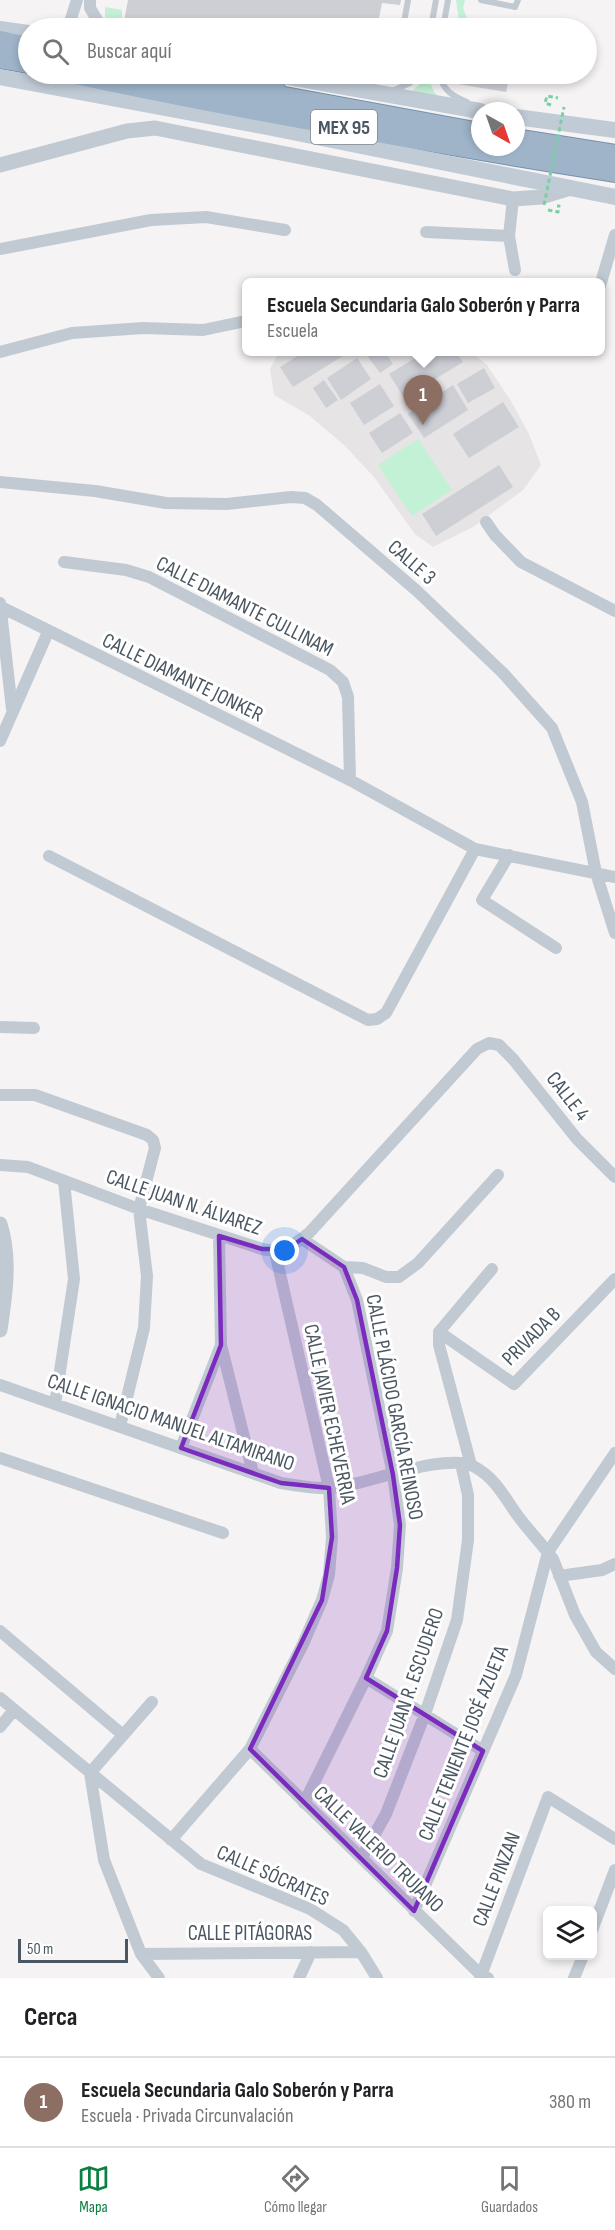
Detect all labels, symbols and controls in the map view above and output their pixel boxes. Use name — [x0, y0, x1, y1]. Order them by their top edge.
search box — [18, 18, 597, 84]
icon: search — [39, 35, 72, 68]
text: Buscar aquí — [87, 38, 172, 65]
north arrow — [471, 102, 525, 156]
road number: MEX 95 — [311, 110, 377, 144]
popup — [242, 278, 605, 356]
text: Escuela Secundaria Galo Soberón y Parra — [267, 292, 580, 319]
text: Escuela — [267, 319, 318, 343]
pin: 1 — [404, 376, 442, 425]
street label: CALLE 3 — [383, 535, 441, 590]
street label: CALLE DIAMANTE CULLINAM — [152, 551, 338, 662]
street label: CALLE DIAMANTE JONKER — [98, 628, 268, 727]
street label: CALLE 4 — [541, 1067, 595, 1126]
street label: CALLE JUAN N. ÁLVAREZ — [103, 1164, 265, 1241]
your location — [270, 1236, 299, 1265]
street label: CALLE PLÁCIDO GARCÍA REINOSO — [360, 1292, 429, 1522]
street label: PRIVADA B — [497, 1302, 566, 1371]
street label: CALLE JAVIER ECHEVERRIA — [298, 1322, 361, 1507]
street label: CALLE IGNACIO MANUEL ALTAMIRANO — [44, 1368, 298, 1477]
street label: CALLE JUAN R. ESCUDERO — [368, 1605, 449, 1782]
street label: CALLE TENIENTE JOSÉ AZUETA — [413, 1641, 514, 1844]
street label: CALLE VALERIO TRUJANO — [308, 1781, 449, 1918]
street label: CALLE PINZAN — [467, 1829, 526, 1930]
street label: CALLE SÓCRATES — [213, 1840, 333, 1911]
map controls — [543, 1906, 597, 1960]
button: layers — [543, 1906, 597, 1960]
street label: CALLE PITÁGORAS — [188, 1921, 312, 1946]
scale bar — [18, 1936, 128, 1964]
text: 50 m — [27, 1940, 53, 1959]
text: Cerca — [24, 2002, 77, 2033]
text: Escuela Secundaria Galo Soberón y Parra — [81, 2077, 394, 2104]
text: 1 — [40, 2090, 47, 2114]
text: 380 m — [549, 2090, 591, 2114]
text: Escuela · Privada Circunvalación — [81, 2104, 294, 2128]
tab: Mapa — [77, 2162, 110, 2217]
tab: Cómo llegar — [264, 2162, 327, 2217]
tab: Guardados — [481, 2162, 538, 2217]

